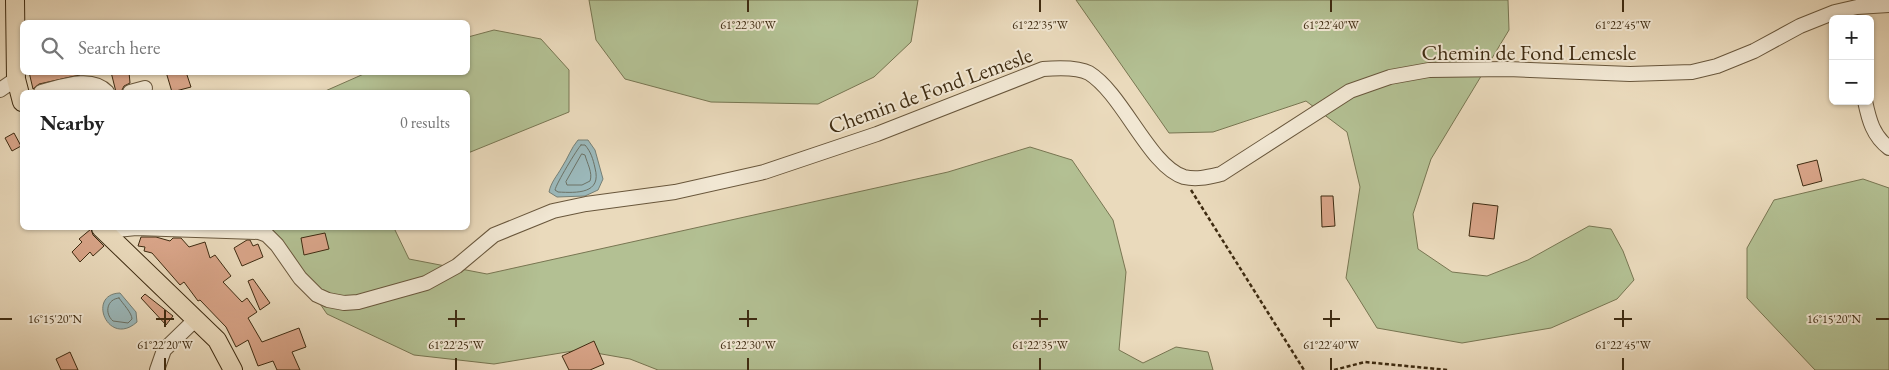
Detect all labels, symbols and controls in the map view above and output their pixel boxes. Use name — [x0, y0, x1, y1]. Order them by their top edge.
map controls — [1829, 15, 1874, 105]
button: + — [1829, 15, 1874, 60]
text: 61°22'30"W — [720, 17, 777, 33]
text: 61°22'35"W — [1012, 17, 1069, 33]
text: 61°22'40"W — [1303, 17, 1360, 33]
text: 61°22'45"W — [1595, 17, 1652, 33]
search box — [20, 20, 470, 75]
icon: search — [38, 34, 66, 62]
text: Search here — [78, 35, 160, 60]
street label: Chemin de Fond Lemesle — [1422, 38, 1637, 67]
street label: Chemin de Fond Lemesle — [824, 40, 1036, 141]
button: − — [1829, 60, 1874, 105]
text: Nearby — [40, 109, 104, 136]
text: 0 results — [400, 112, 450, 133]
text: 16°15'20"N — [28, 311, 82, 327]
text: 16°15'20"N — [1807, 311, 1861, 327]
text: 61°22'20"W — [137, 337, 194, 353]
text: 61°22'25"W — [428, 337, 485, 353]
text: 61°22'30"W — [720, 337, 777, 353]
text: 61°22'35"W — [1012, 337, 1069, 353]
text: 61°22'40"W — [1303, 337, 1360, 353]
text: 61°22'45"W — [1595, 337, 1652, 353]

